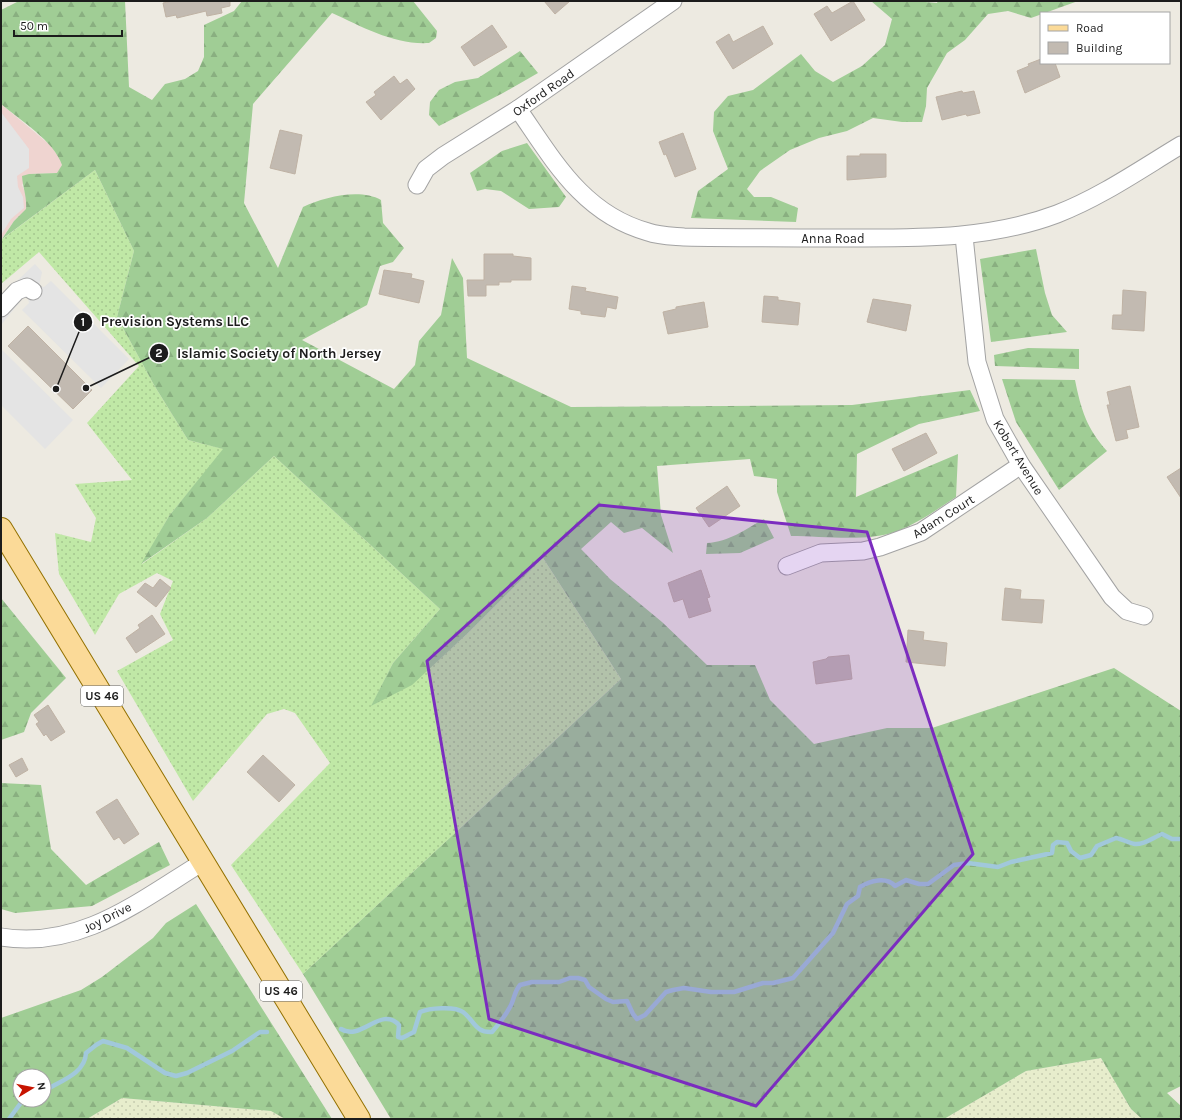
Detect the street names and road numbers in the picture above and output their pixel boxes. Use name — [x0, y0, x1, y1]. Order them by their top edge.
street label: Oxford Road — [509, 66, 577, 119]
street label: Anna Road — [801, 231, 865, 246]
street label: Kobert Avenue — [990, 417, 1047, 498]
street label: Adam Court — [910, 491, 977, 541]
road number: US 46 — [81, 686, 123, 706]
street label: Joy Drive — [81, 899, 134, 936]
road number: US 46 — [260, 981, 302, 1001]

